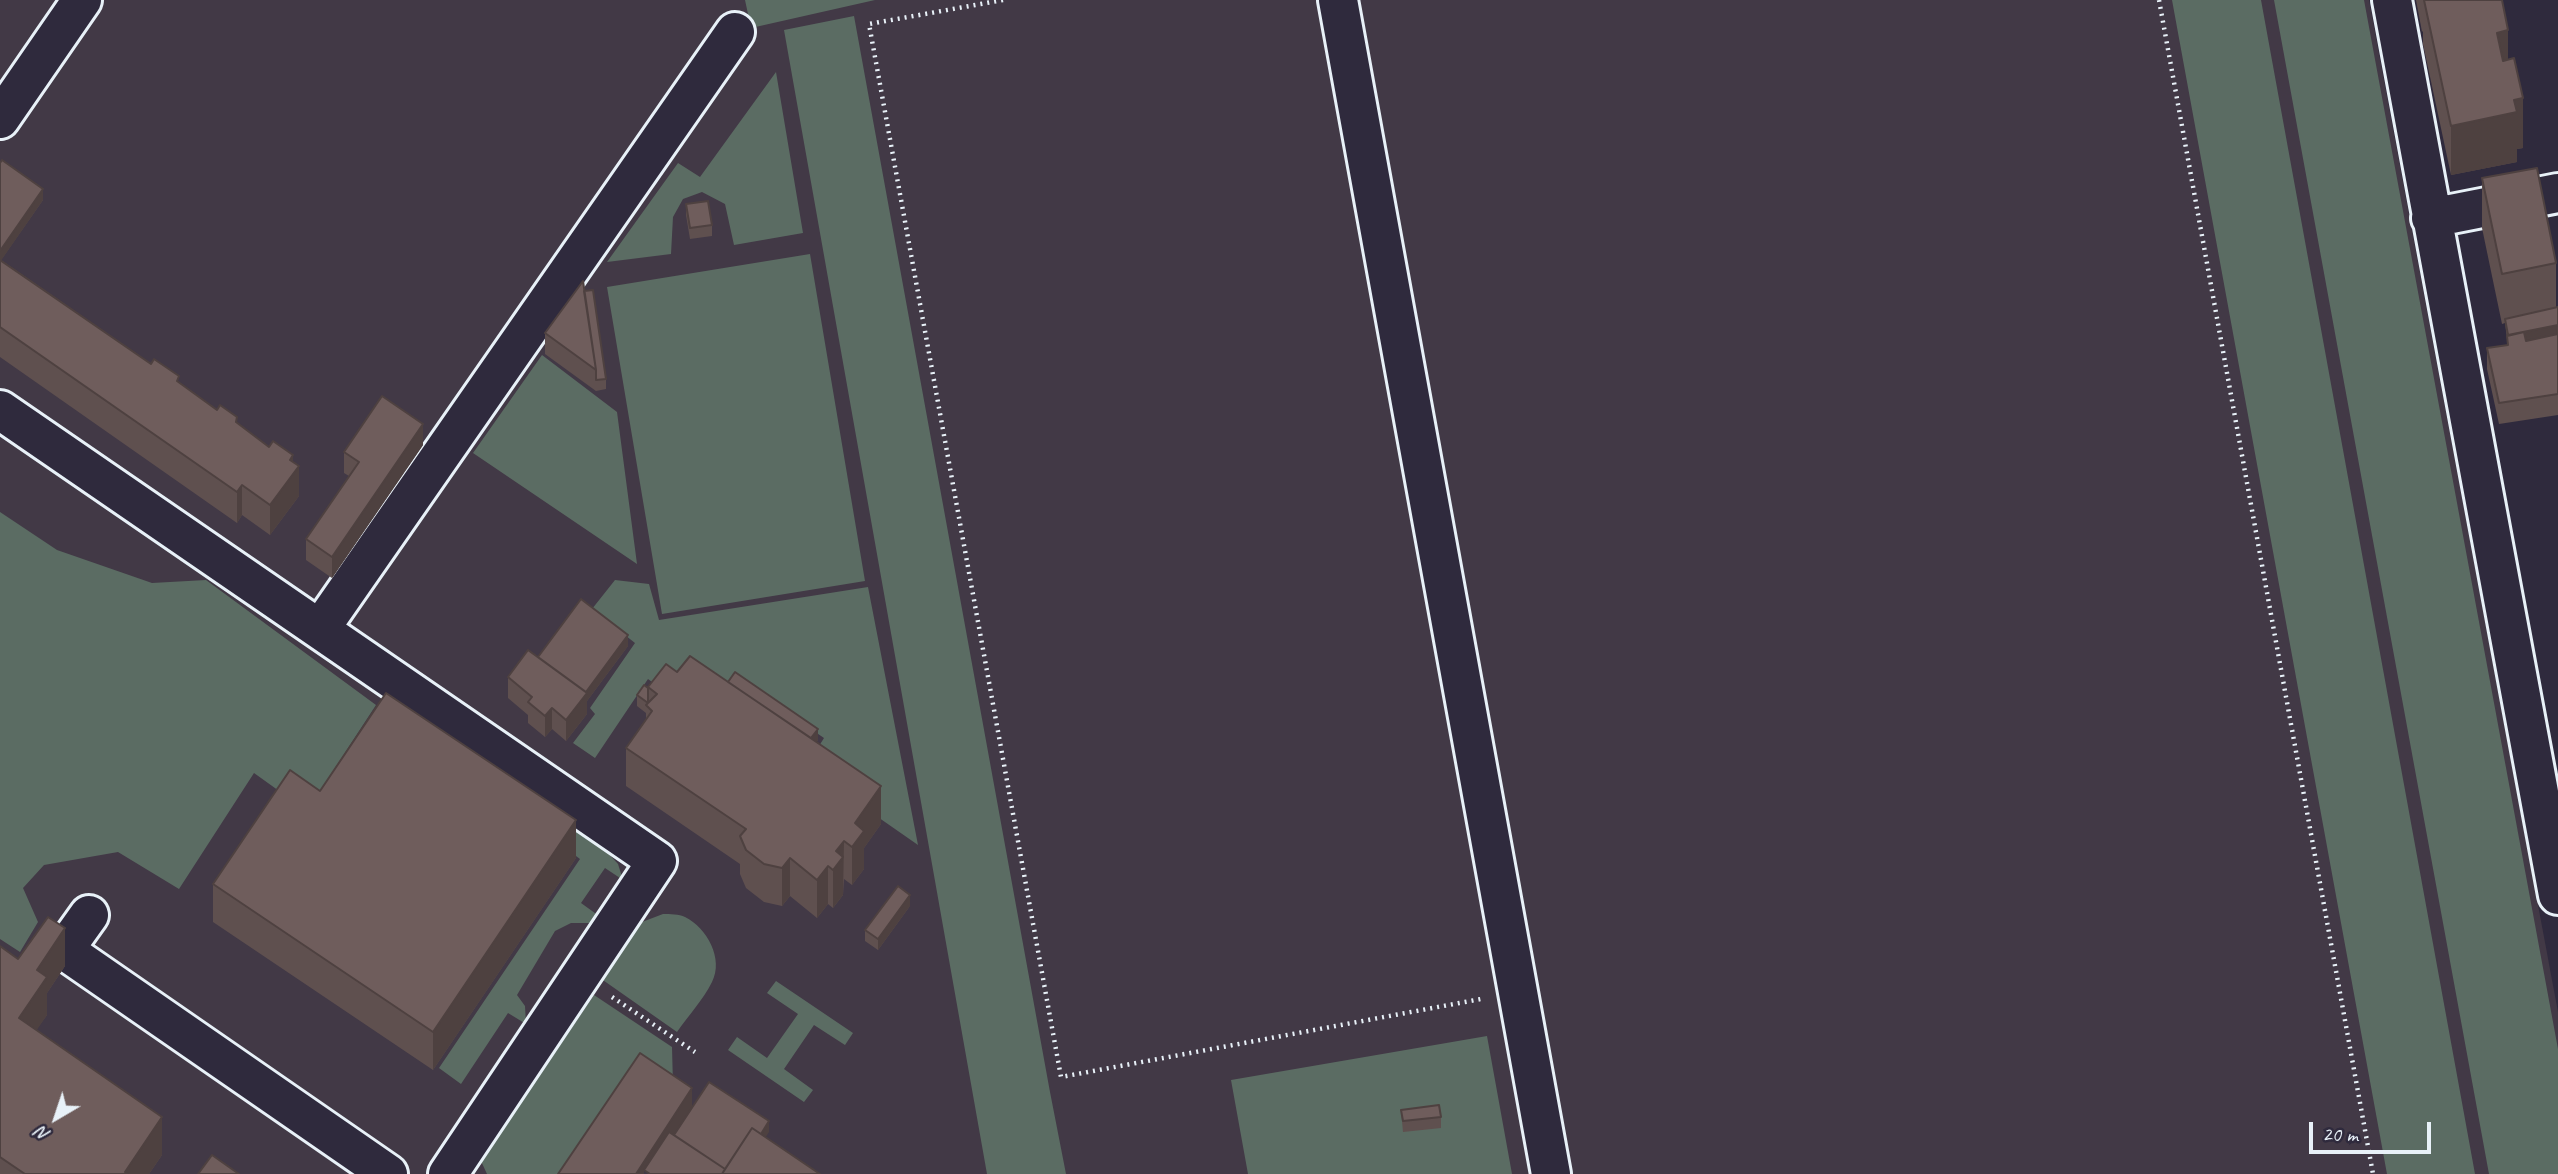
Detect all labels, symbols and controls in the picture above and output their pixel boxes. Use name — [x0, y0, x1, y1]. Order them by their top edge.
north arrow — [21, 1083, 91, 1153]
scale bar — [2313, 1108, 2436, 1152]
text: N — [31, 1121, 55, 1147]
text: 20 m — [2322, 1121, 2358, 1147]

